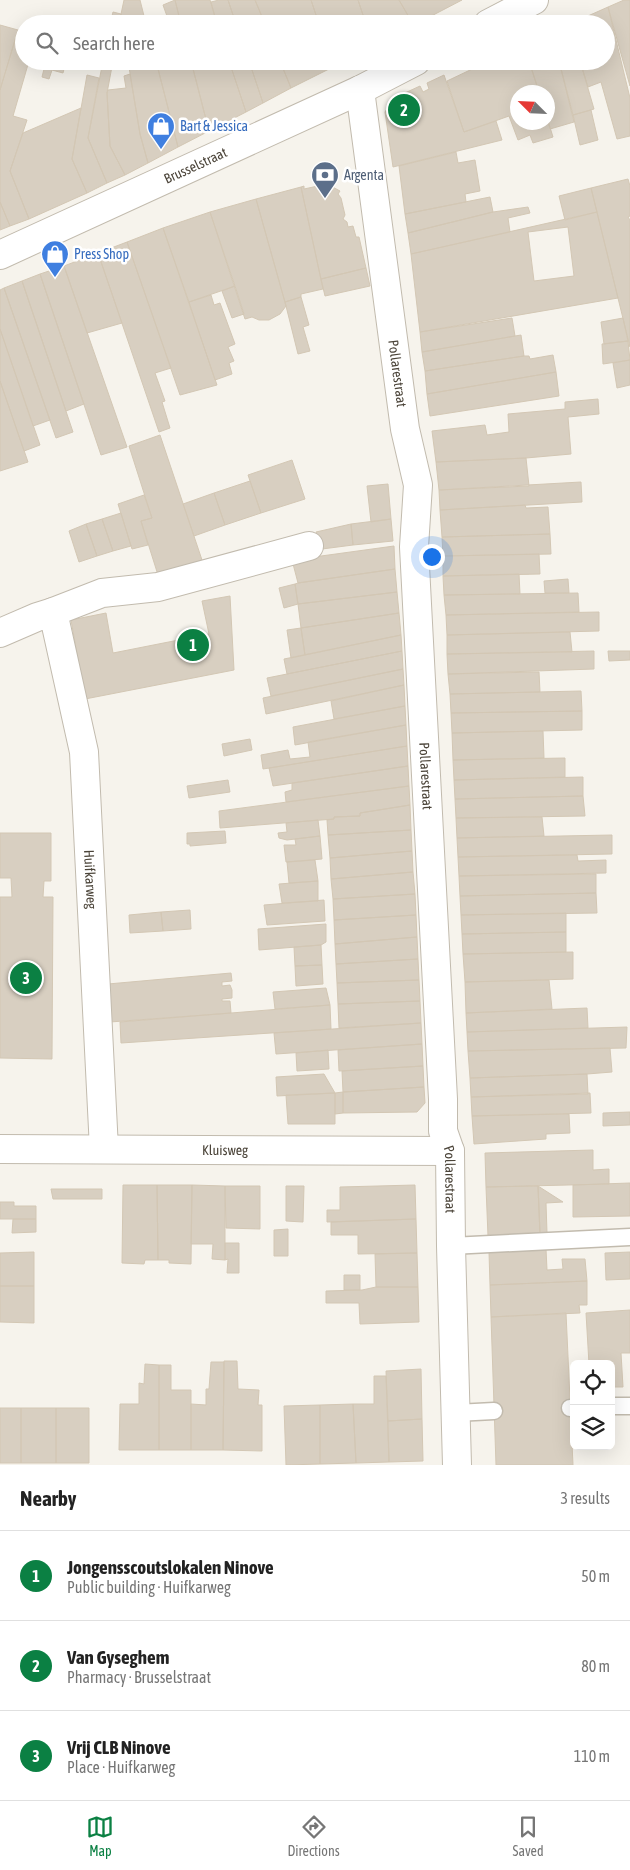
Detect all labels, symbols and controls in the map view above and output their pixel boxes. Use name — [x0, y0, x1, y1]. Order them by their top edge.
search box — [15, 15, 615, 70]
icon: search — [33, 29, 61, 57]
text: Search here — [73, 32, 155, 54]
north arrow — [510, 85, 555, 130]
pin: 2 — [388, 91, 420, 129]
shop icon: Bart & Jessica — [146, 111, 176, 150]
place label: Bart & Jessica — [180, 118, 248, 134]
street label: Brusselstraat — [161, 144, 229, 187]
bank icon: Argenta — [310, 160, 340, 199]
place label: Argenta — [344, 167, 384, 183]
shop icon: Press Shop — [40, 239, 70, 278]
place label: Press Shop — [74, 246, 129, 262]
street label: Pollarestraat — [385, 339, 410, 408]
your location — [419, 544, 445, 570]
pin: 1 — [177, 626, 209, 664]
street label: Pollarestraat — [416, 742, 436, 810]
street label: Huifkarweg — [81, 849, 100, 909]
pin: 3 — [10, 959, 42, 997]
street label: Kluisweg — [202, 1142, 248, 1158]
street label: Pollarestraat — [441, 1143, 459, 1213]
map controls — [570, 1360, 615, 1450]
button: locate — [570, 1360, 615, 1405]
button: layers — [570, 1405, 615, 1450]
text: Nearby — [20, 1486, 76, 1510]
text: 3 results — [560, 1489, 610, 1507]
text: Jongensscoutslokalen Ninove — [67, 1556, 274, 1578]
text: 1 — [32, 1567, 40, 1585]
text: 50 m — [581, 1567, 610, 1585]
text: Public building · Huifkarweg — [67, 1578, 231, 1596]
text: Van Gyseghem — [67, 1646, 169, 1668]
text: 2 — [32, 1657, 40, 1675]
text: 80 m — [581, 1657, 610, 1675]
text: Pharmacy · Brusselstraat — [67, 1668, 211, 1686]
text: Vrij CLB Ninove — [67, 1736, 171, 1758]
text: 3 — [32, 1747, 40, 1765]
text: 110 m — [574, 1747, 610, 1765]
text: Place · Huifkarweg — [67, 1758, 175, 1776]
tab: Map — [86, 1813, 114, 1859]
tab: Directions — [287, 1813, 340, 1859]
tab: Saved — [513, 1813, 544, 1859]

